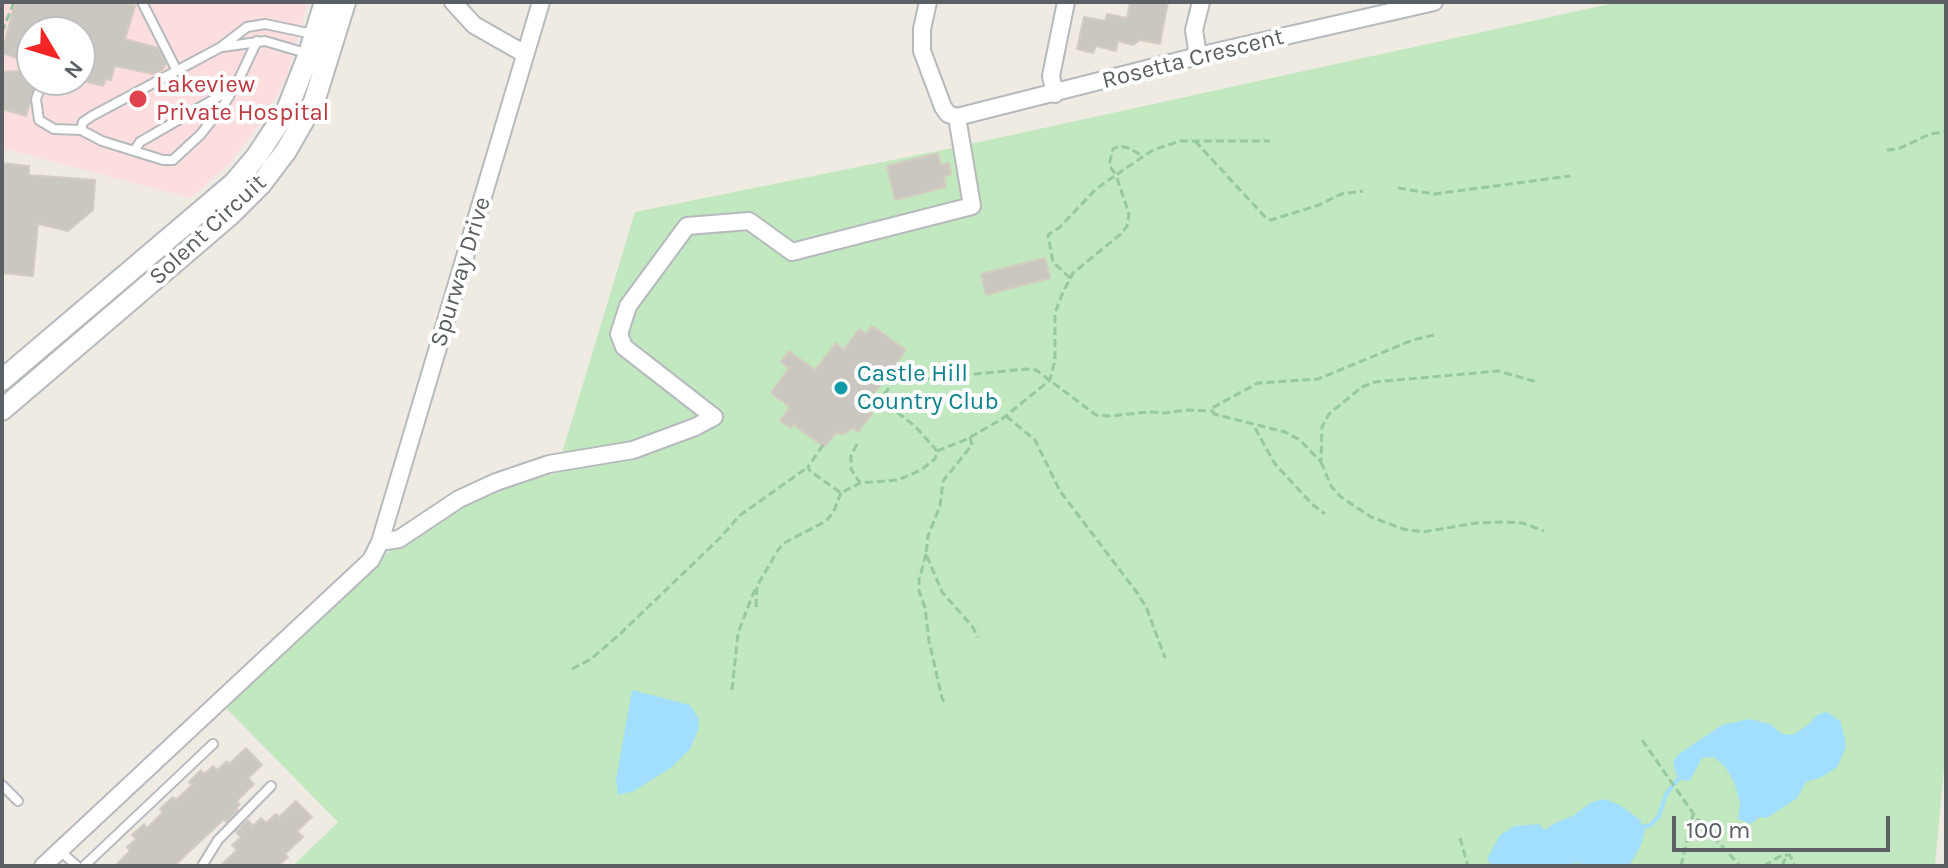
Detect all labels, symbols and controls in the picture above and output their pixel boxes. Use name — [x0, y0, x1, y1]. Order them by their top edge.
north arrow — [16, 16, 96, 96]
street label: Rosetta Crescent — [1099, 22, 1287, 96]
text: N — [58, 55, 88, 84]
place label: Lakeview Private Hospital — [156, 71, 329, 127]
marker: Lakeview Private Hospital — [127, 88, 149, 110]
street label: Solent Circuit — [144, 168, 272, 292]
street label: Spurway Drive — [425, 194, 497, 350]
place label: Castle Hill Country Club — [857, 360, 999, 416]
marker: Castle Hill Country Club — [832, 379, 850, 397]
scale bar — [1676, 800, 1894, 850]
text: 100 m — [1686, 816, 1751, 844]

